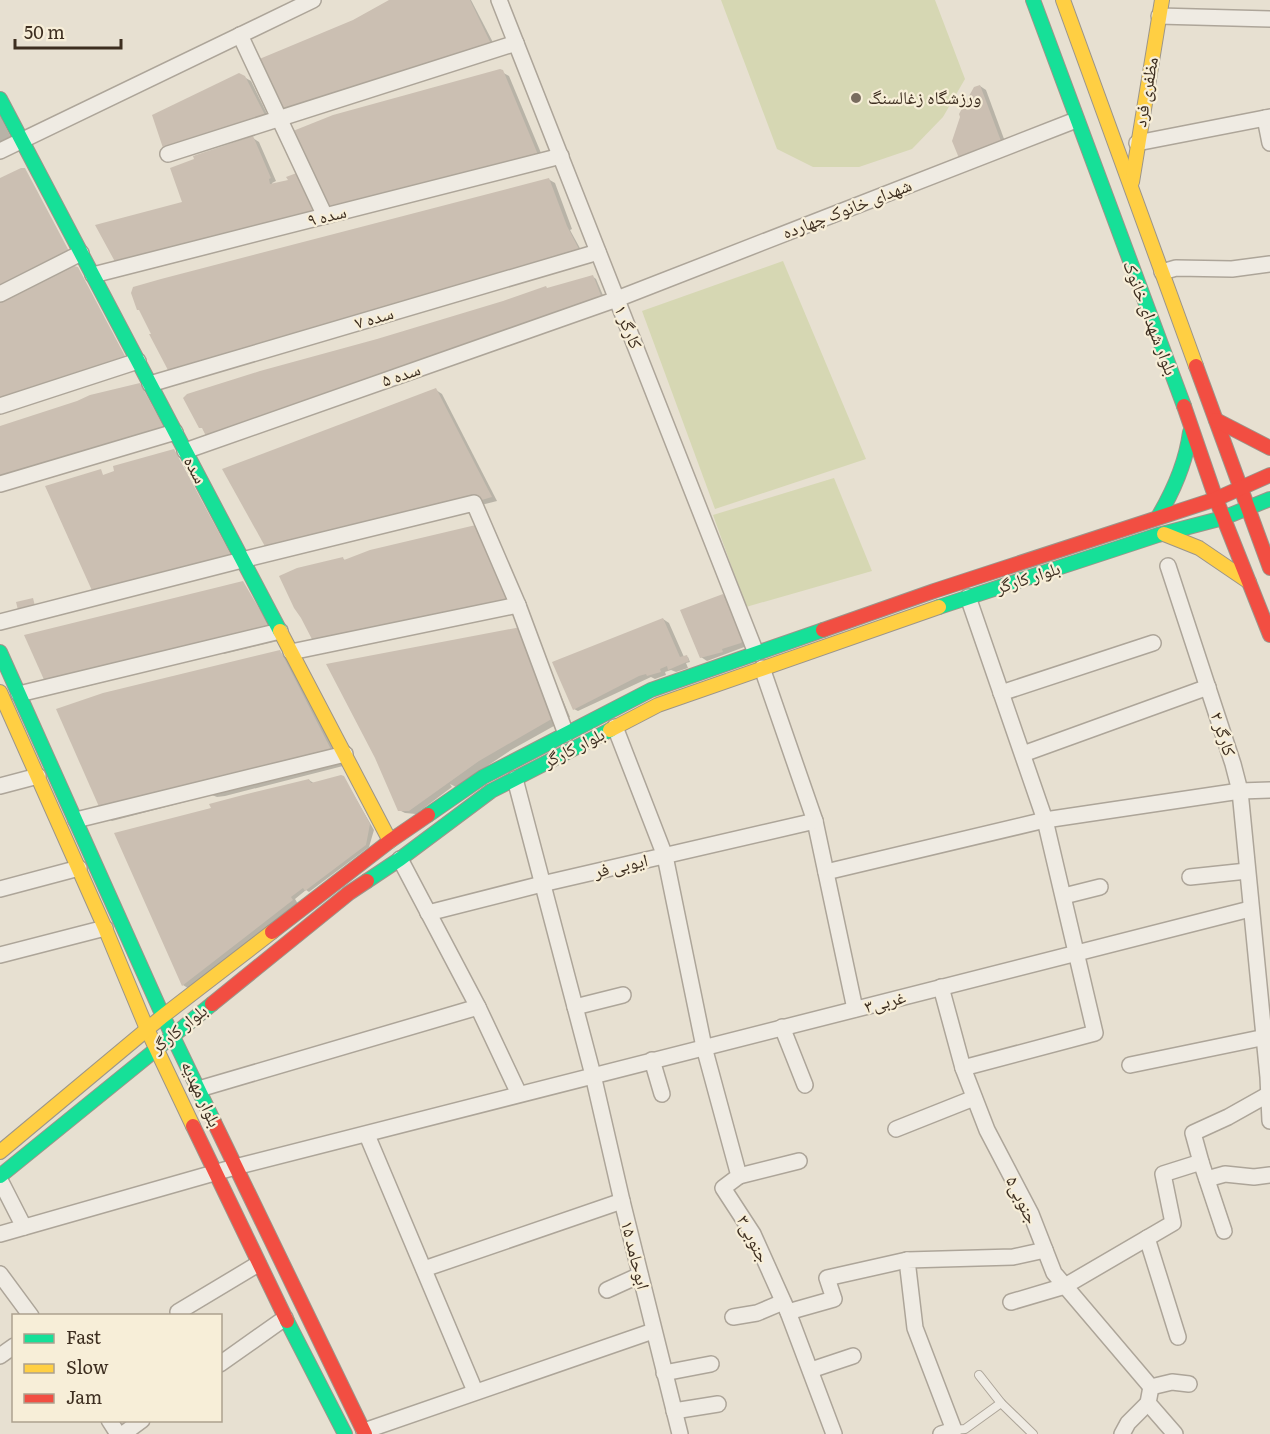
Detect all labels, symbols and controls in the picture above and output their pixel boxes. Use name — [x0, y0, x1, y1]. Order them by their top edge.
scale bar — [15, 12, 122, 50]
text: 50 m — [24, 18, 65, 45]
street label: مظفری فرد — [1125, 55, 1164, 129]
place label: ورزشگاه زغالسنگ — [868, 83, 982, 110]
marker: ورزشگاه زغالسنگ — [849, 91, 863, 105]
street label: شهدای خانوک چهارده — [778, 170, 915, 245]
street label: سده ۹ — [304, 197, 349, 232]
street label: بلوار شهدای خانوک — [1117, 256, 1186, 379]
street label: سده ۷ — [351, 298, 396, 335]
street label: کارگر ۱ — [608, 300, 651, 353]
street label: سده ۵ — [377, 354, 424, 393]
street label: سده — [178, 451, 215, 488]
street label: بلوار کارگر — [991, 553, 1063, 600]
street label: کارگر ۲ — [1205, 708, 1244, 760]
street label: بلوار کارگر — [537, 720, 609, 774]
street label: ایوبی فر — [590, 845, 650, 884]
street label: غربی۳ — [861, 982, 908, 1019]
street label: بلوار کارگر — [143, 996, 212, 1060]
street label: بلوار مهدیه — [175, 1056, 230, 1131]
street label: جنوبی۵ — [1000, 1171, 1047, 1228]
street label: جنوبی۳ — [731, 1210, 778, 1267]
street label: ابوحامد ۱۵ — [615, 1217, 658, 1292]
legend — [12, 1314, 222, 1422]
text: Fast — [66, 1323, 102, 1350]
text: Slow — [66, 1353, 109, 1380]
text: Jam — [66, 1383, 102, 1410]

